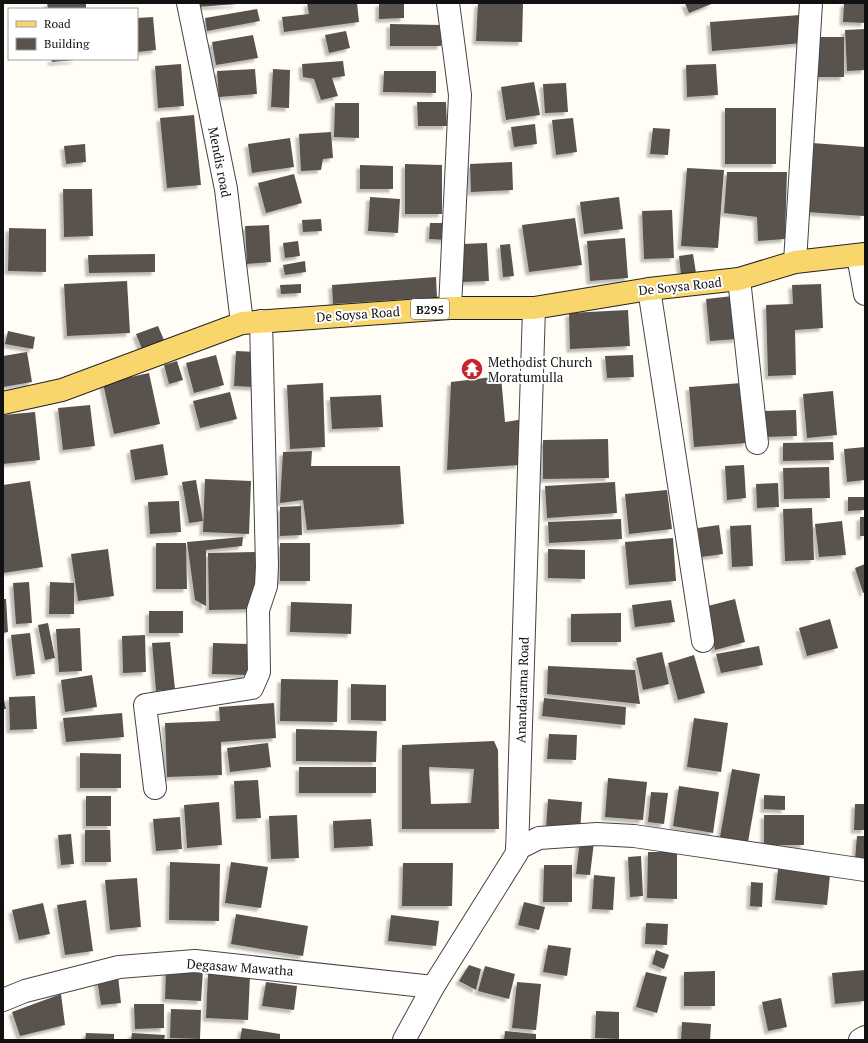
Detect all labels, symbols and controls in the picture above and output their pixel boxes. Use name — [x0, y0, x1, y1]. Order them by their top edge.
legend — [8, 8, 138, 60]
text: Road — [44, 16, 71, 31]
text: Building — [44, 36, 90, 51]
street label: Mendis road — [204, 125, 236, 199]
street label: De Soysa Road — [637, 273, 723, 299]
road number: B295 — [411, 299, 449, 319]
street label: De Soysa Road — [316, 302, 400, 326]
place label: Methodist Church Moratumulla — [488, 353, 593, 386]
temple icon: Methodist Church Moratumulla — [459, 356, 485, 382]
street label: Anandarama Road — [511, 637, 533, 743]
street label: Degasaw Mawatha — [186, 954, 294, 980]

